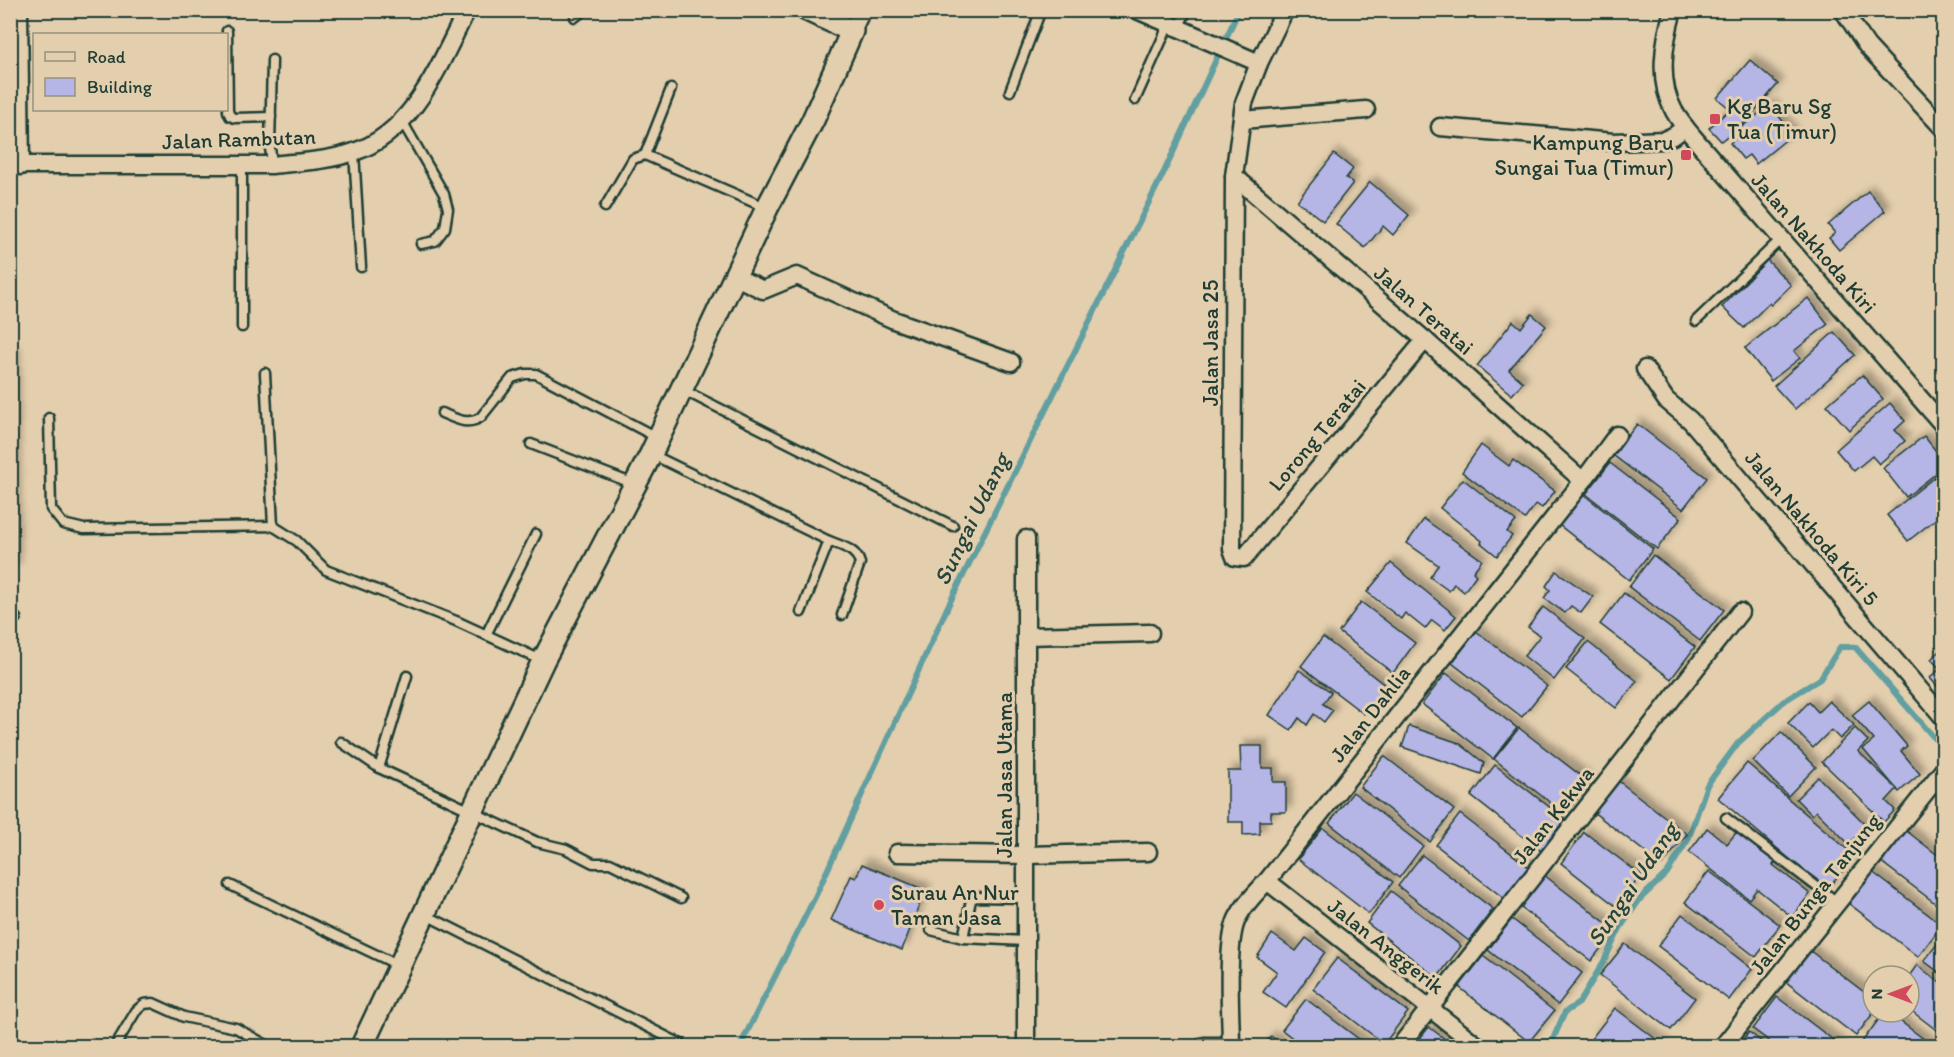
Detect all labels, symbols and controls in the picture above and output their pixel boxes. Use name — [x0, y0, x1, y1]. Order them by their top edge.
legend — [33, 33, 228, 111]
text: Road — [87, 46, 126, 68]
text: Building — [87, 76, 153, 98]
place label: Kg Baru Sg Tua (Timur) — [1727, 93, 1837, 145]
marker: Kg Baru Sg Tua (Timur) — [1708, 112, 1722, 126]
street label: Jalan Rambutan — [161, 123, 317, 155]
place label: Kampung Baru Sungai Tua (Timur) — [1495, 129, 1674, 181]
marker: Kampung Baru Sungai Tua (Timur) — [1679, 148, 1693, 162]
street label: Jalan Nakhoda Kiri — [1745, 167, 1883, 319]
street label: Jalan Teratai — [1369, 259, 1479, 361]
street label: Jalan Jasa 25 — [1197, 280, 1224, 406]
street label: Lorong Teratai — [1262, 373, 1372, 497]
street label: Jalan Nakhoda Kiri 5 — [1739, 445, 1885, 611]
water label: Sungai Udang — [927, 446, 1017, 590]
street label: Jalan Dahlia — [1324, 660, 1416, 768]
street label: Jalan Jasa Utama — [991, 691, 1018, 858]
street label: Jalan Kekwa — [1506, 760, 1600, 870]
street label: Jalan Bunga Tanjung — [1743, 807, 1887, 980]
water label: Sungai Udang — [1580, 814, 1686, 951]
place label: Surau An Nur Taman Jasa — [891, 879, 1019, 931]
street label: Jalan Anggerik — [1322, 892, 1450, 1000]
marker: Surau An Nur Taman Jasa — [872, 898, 886, 912]
north arrow — [1861, 964, 1921, 1024]
text: N — [1867, 989, 1886, 999]

